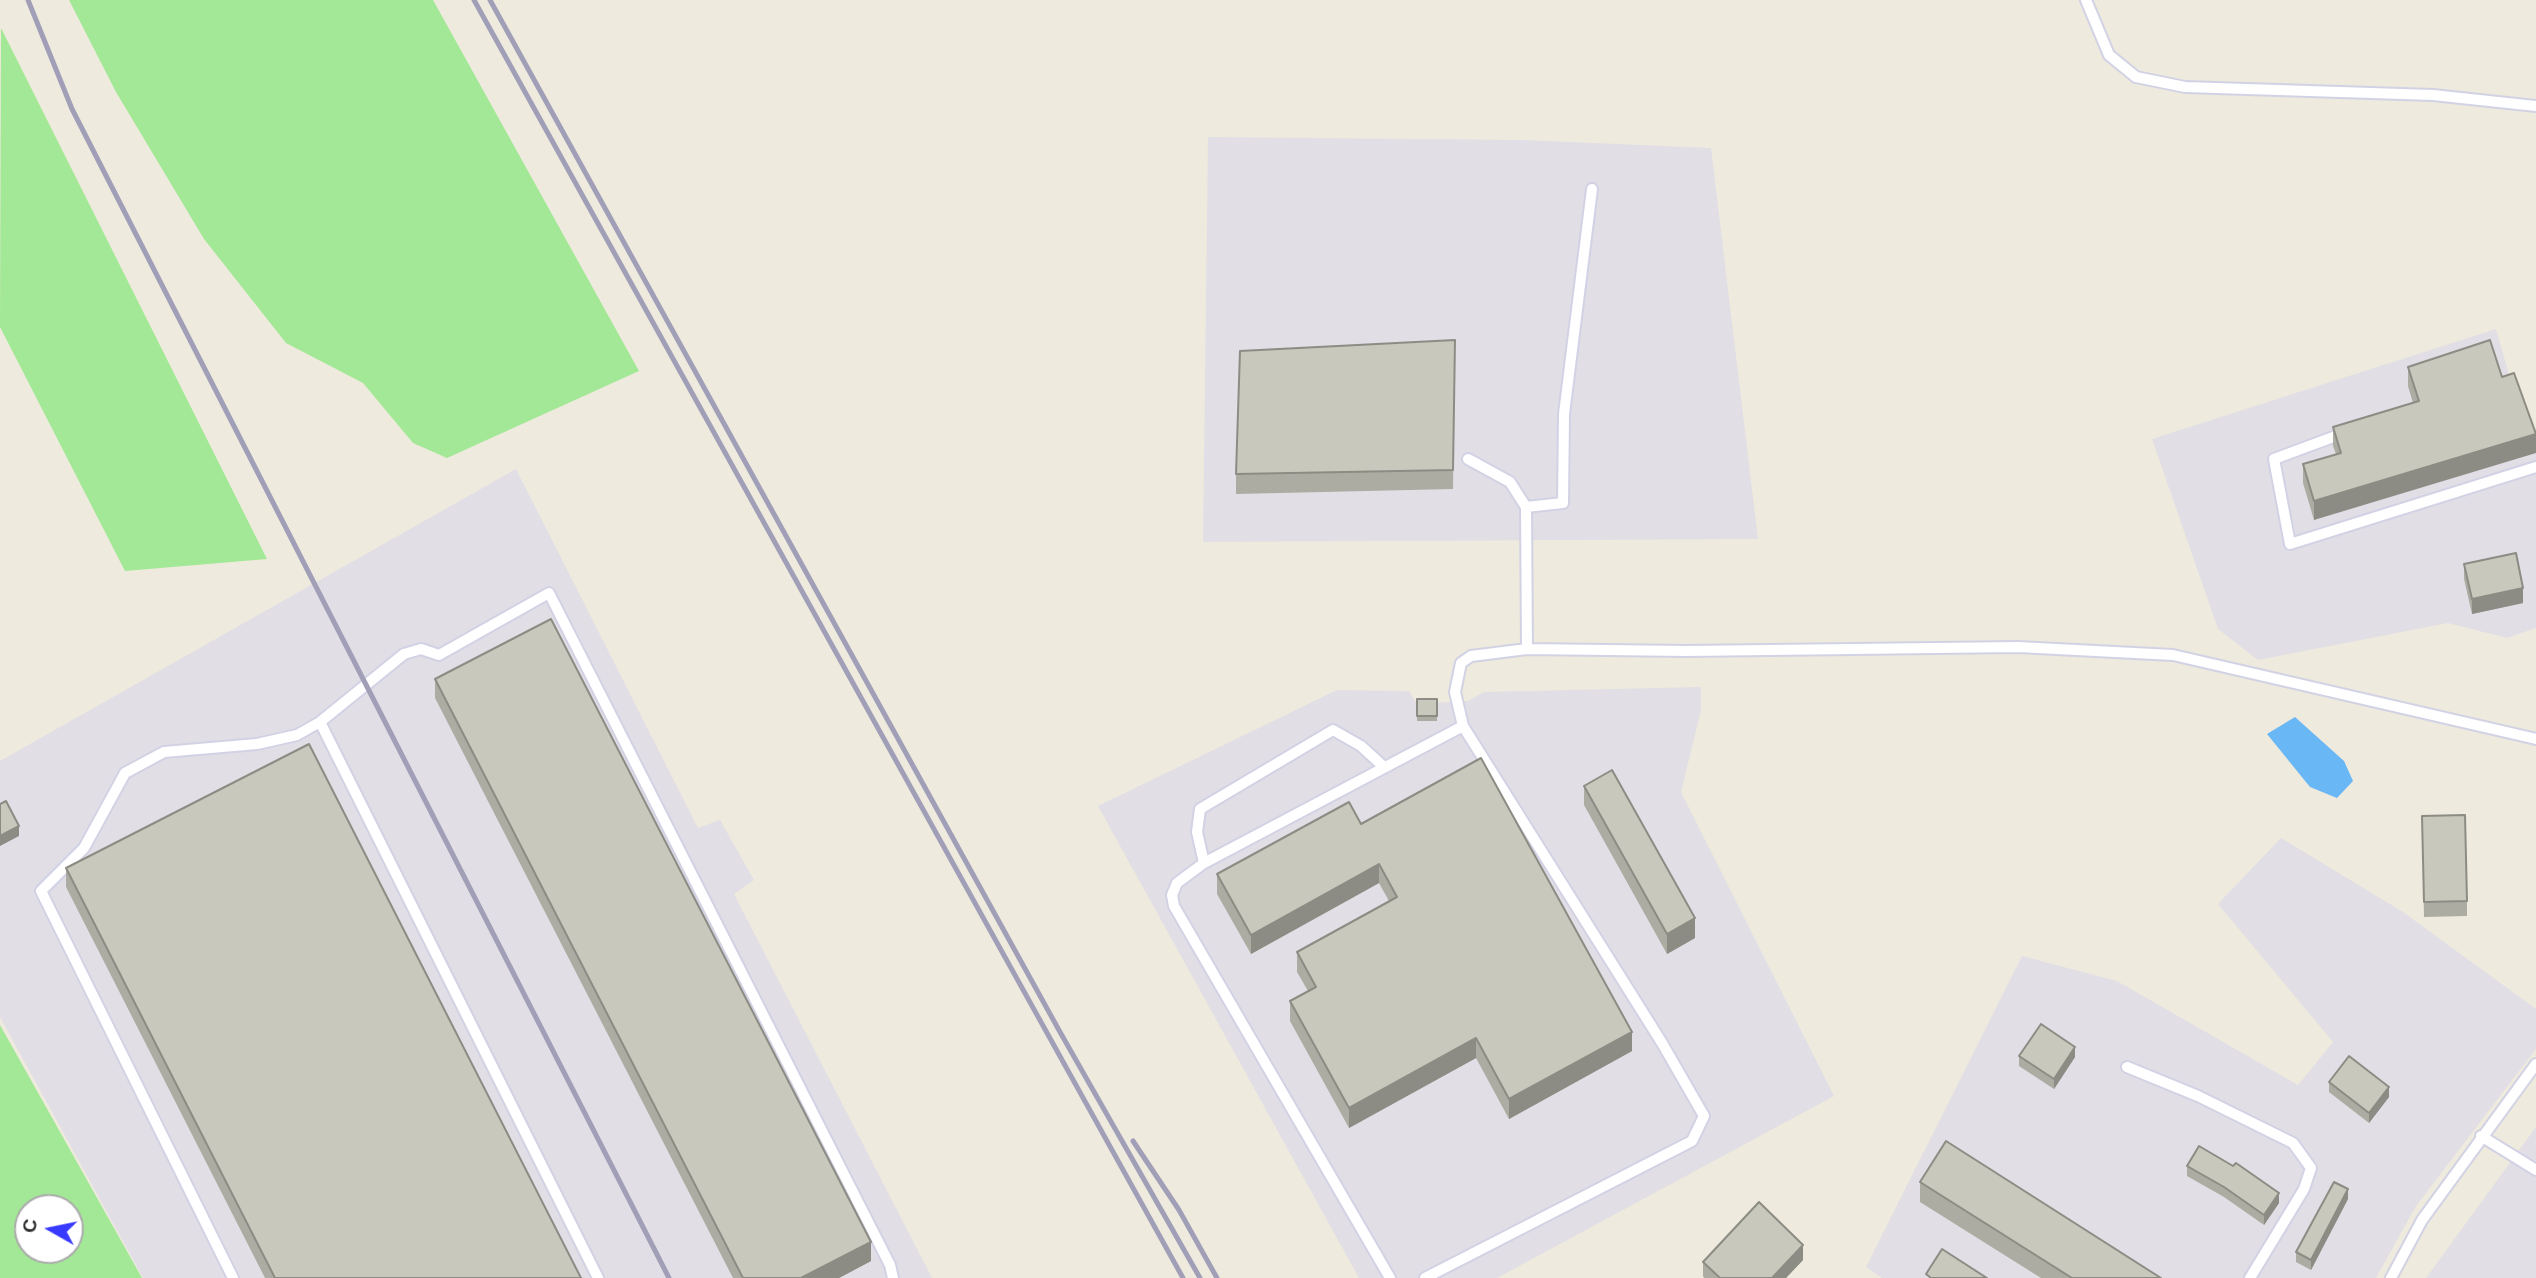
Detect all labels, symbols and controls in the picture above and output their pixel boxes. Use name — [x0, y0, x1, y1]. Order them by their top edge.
north arrow — [14, 1194, 84, 1264]
text: С — [18, 1218, 41, 1234]

